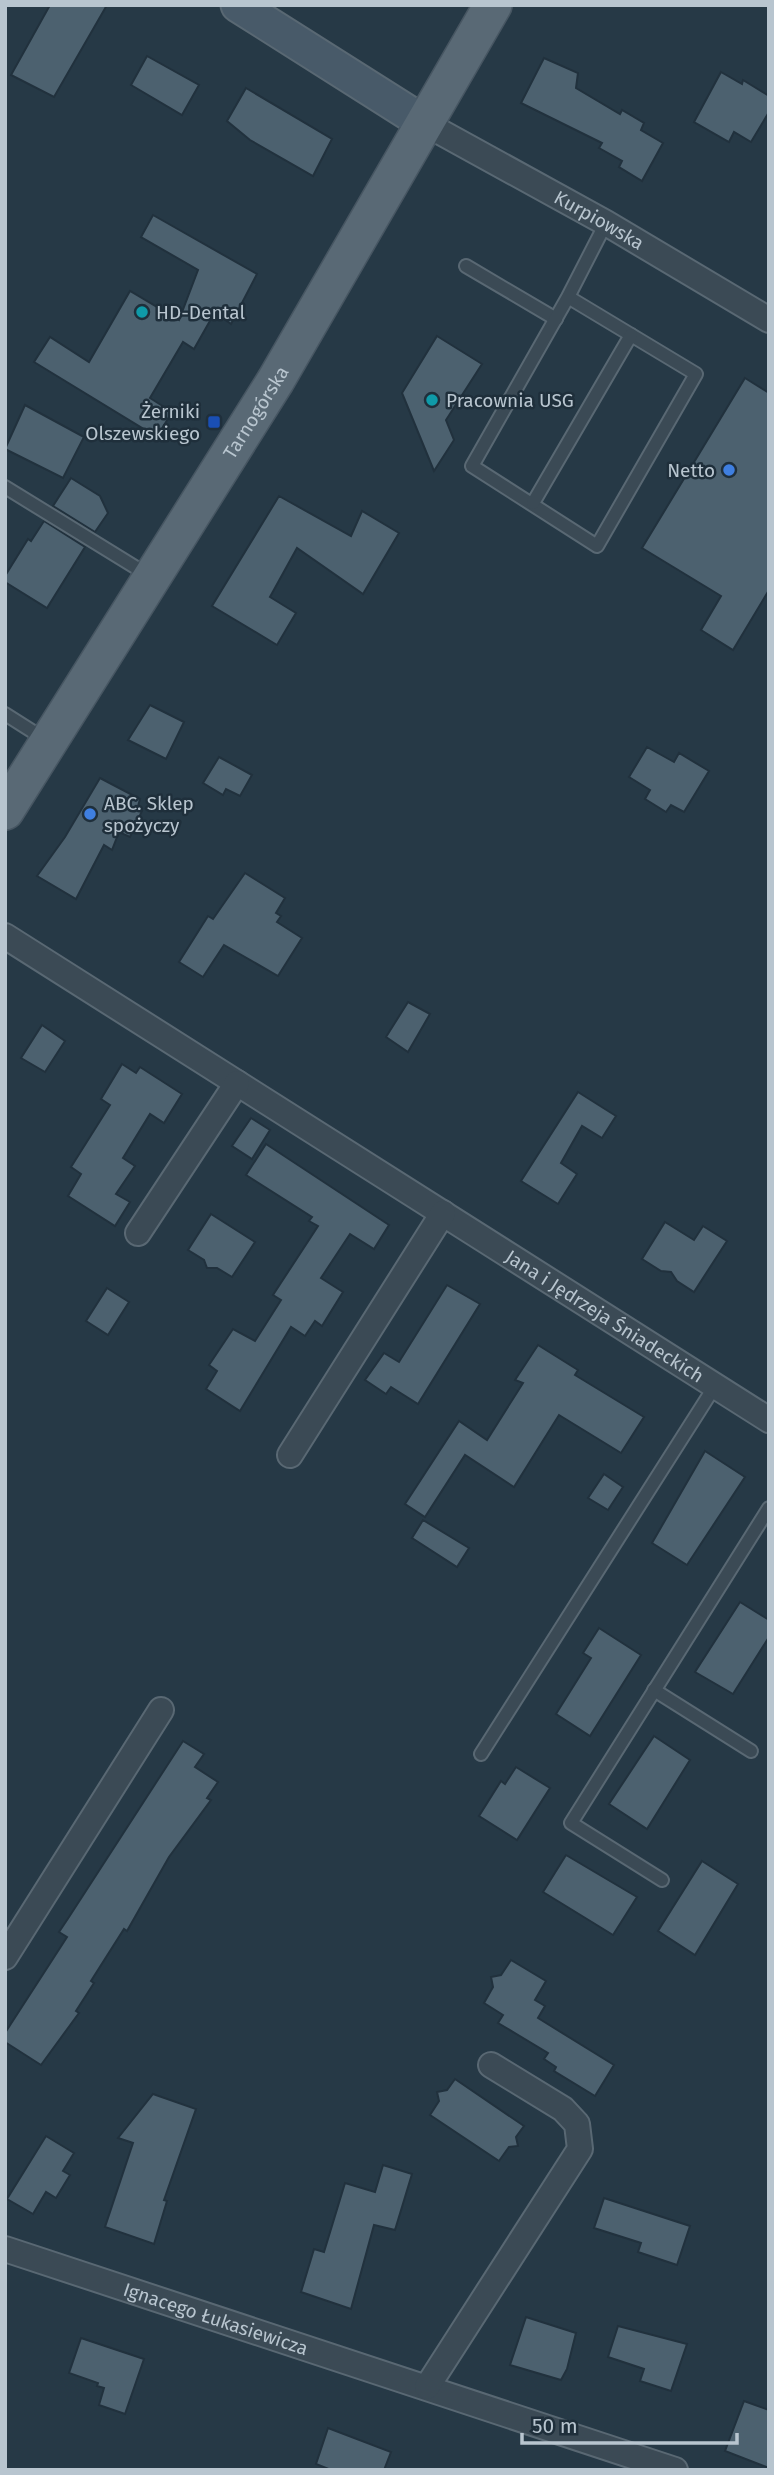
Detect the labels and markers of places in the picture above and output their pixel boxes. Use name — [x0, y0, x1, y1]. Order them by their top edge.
place label: HD-Dental — [156, 301, 245, 324]
marker: HD-Dental — [134, 304, 150, 320]
place label: Pracownia USG — [446, 389, 574, 412]
marker: Pracownia USG — [424, 392, 440, 408]
place label: Żerniki Olszewskiego — [85, 400, 200, 445]
marker: Żerniki Olszewskiego — [206, 414, 222, 430]
place label: Netto — [667, 459, 715, 482]
marker: Netto — [721, 462, 737, 478]
place label: ABC. Sklep spożyczy — [104, 792, 194, 837]
marker: ABC. Sklep spożyczy — [82, 806, 98, 822]

